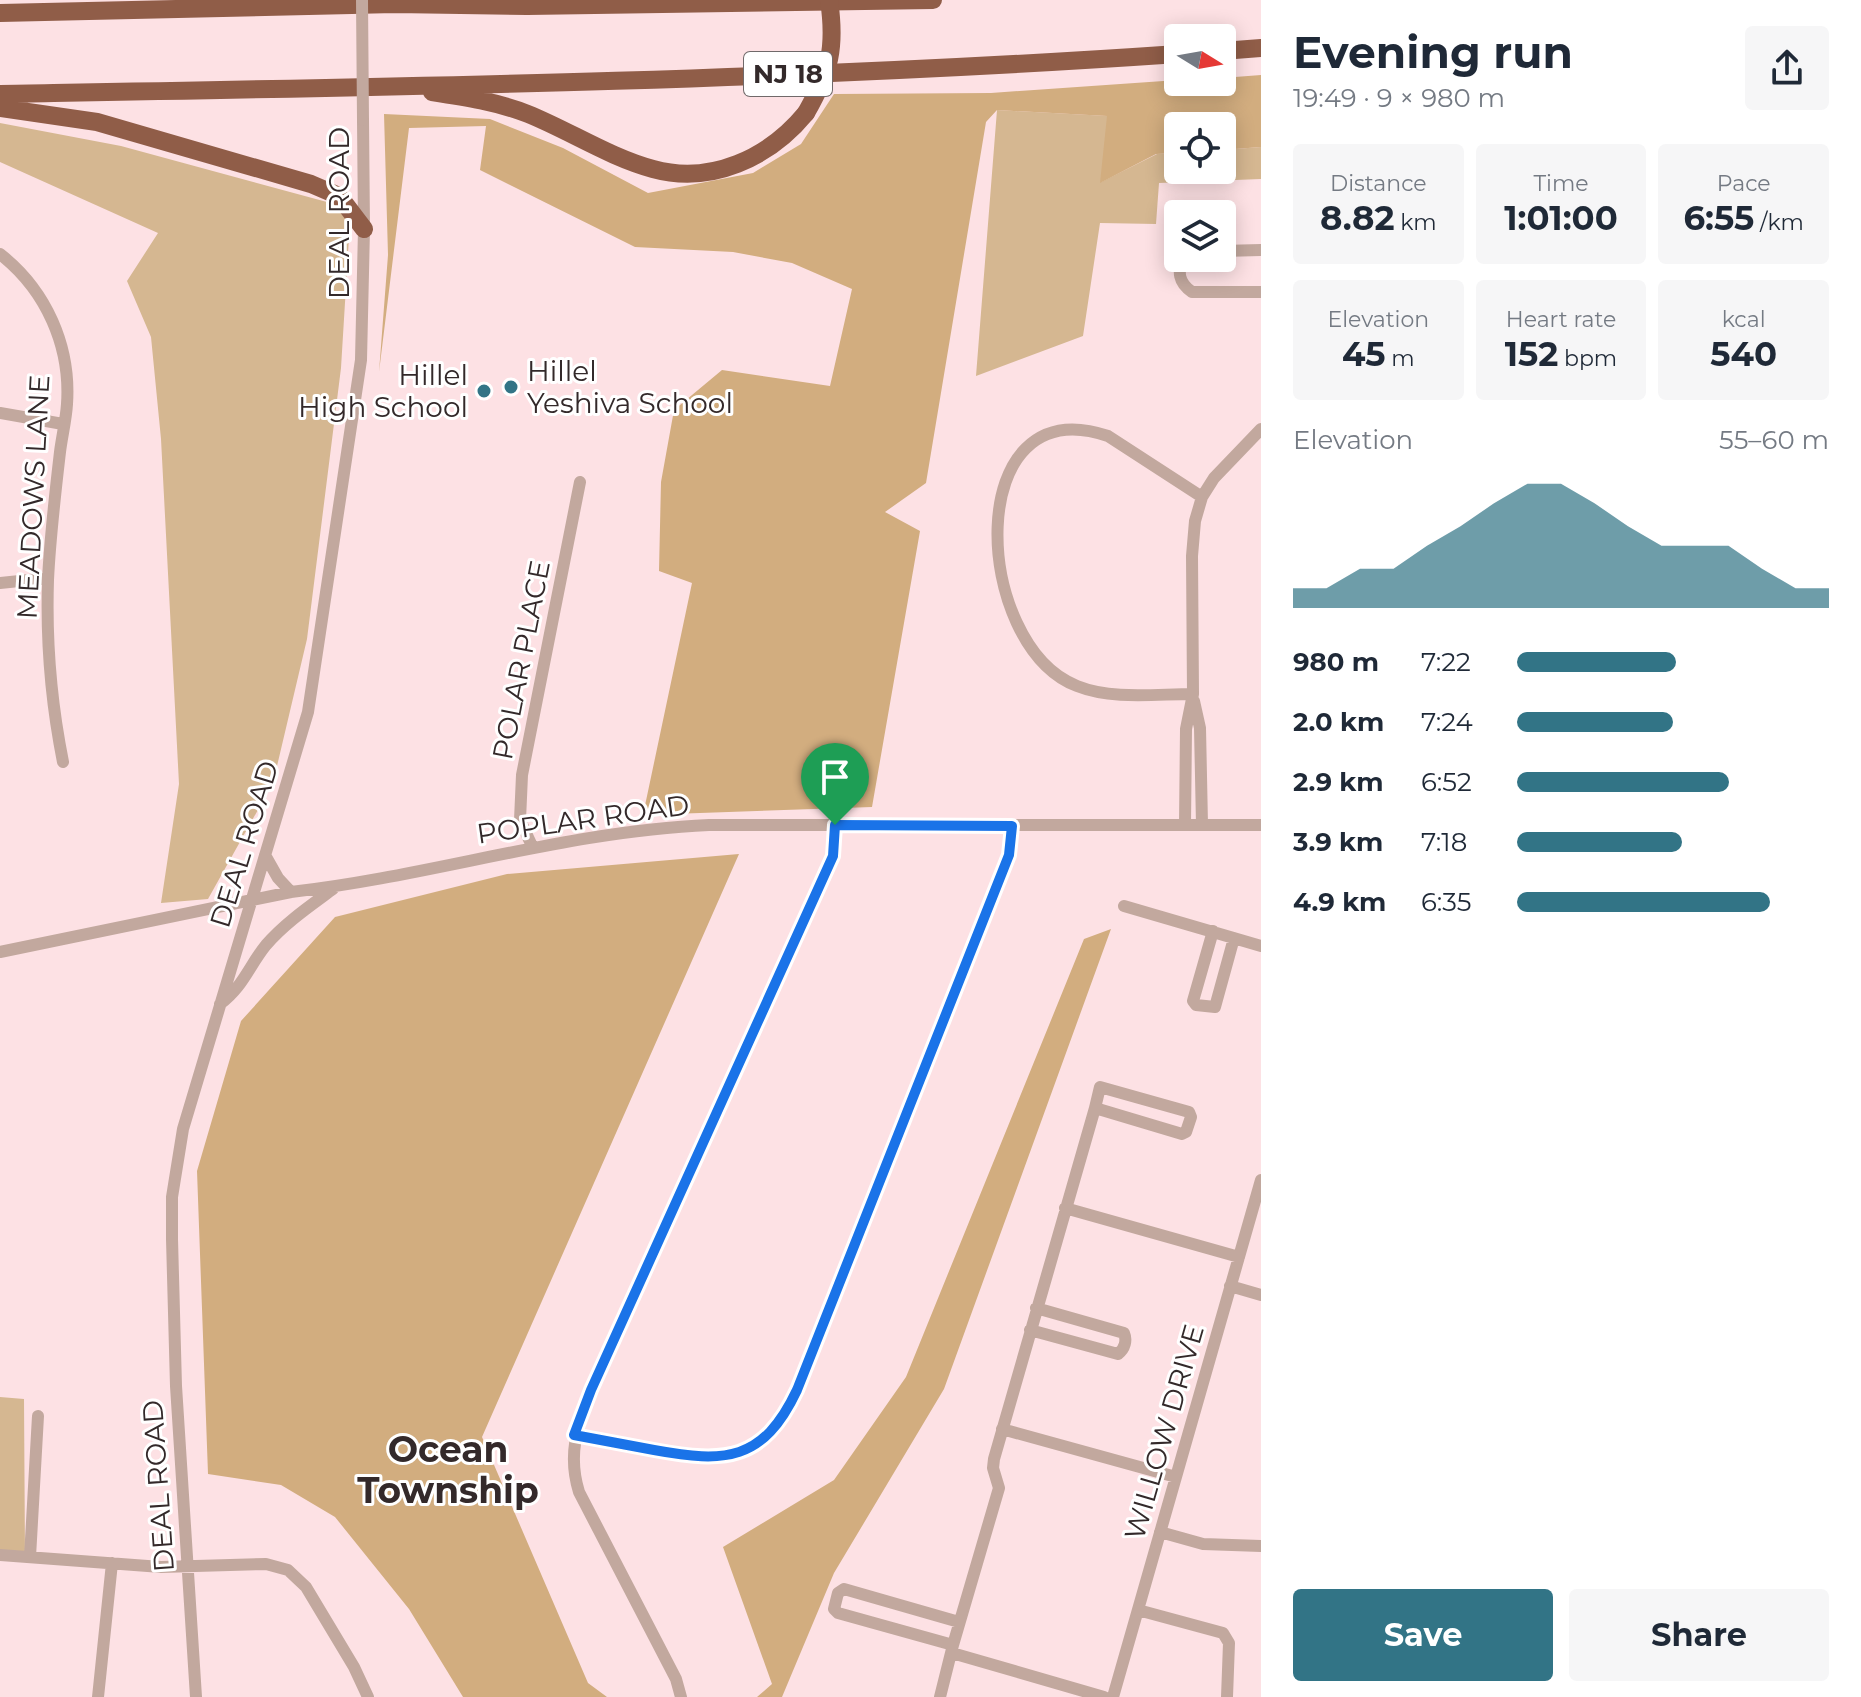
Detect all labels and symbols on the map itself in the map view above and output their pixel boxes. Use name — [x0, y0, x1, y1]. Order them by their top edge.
north arrow — [1164, 24, 1236, 96]
road number: NJ 18 — [744, 52, 832, 96]
street label: DEAL ROAD — [322, 127, 356, 299]
place label: Hillel Yeshiva School — [527, 354, 733, 420]
place label: Hillel High School — [298, 358, 468, 424]
street label: MEADOWS LANE — [10, 374, 56, 620]
marker: Hillel Yeshiva School — [502, 378, 520, 396]
marker: Hillel High School — [475, 382, 493, 400]
street label: POLAR PLACE — [485, 557, 557, 763]
pin — [801, 743, 869, 825]
street label: DEAL ROAD — [203, 757, 285, 931]
street label: POPLAR ROAD — [475, 787, 691, 851]
street label: WILLOW DRIVE — [1117, 1320, 1211, 1544]
street label: DEAL ROAD — [135, 1399, 181, 1573]
district label: Ocean Township — [357, 1427, 539, 1512]

